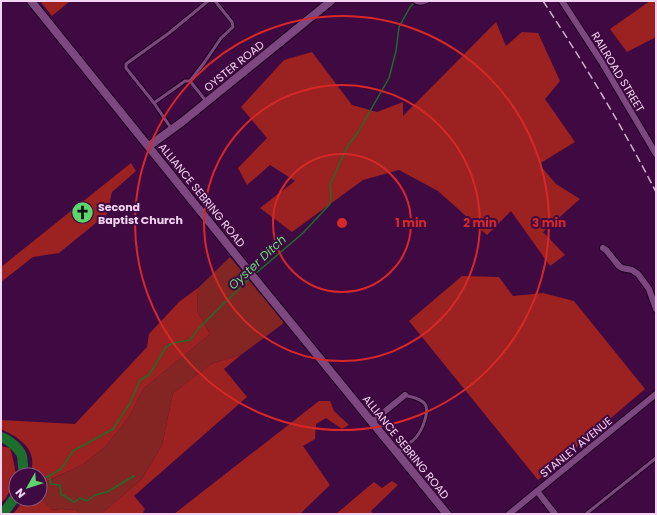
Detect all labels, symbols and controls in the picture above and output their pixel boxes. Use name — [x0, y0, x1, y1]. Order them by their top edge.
street label: RAILROAD STREET — [588, 29, 648, 115]
street label: OYSTER ROAD — [200, 37, 268, 95]
street label: ALLIANCE SEBRING ROAD — [155, 140, 249, 251]
place label: Second Baptist Church — [98, 199, 183, 228]
church icon: Second Baptist Church — [70, 200, 96, 226]
text: 1 min — [395, 214, 427, 231]
text: 2 min — [463, 214, 497, 231]
text: 3 min — [532, 214, 566, 231]
centre of rings — [335, 216, 349, 230]
water label: Oyster Ditch — [224, 231, 290, 293]
street label: ALLIANCE SEBRING ROAD — [359, 392, 453, 503]
street label: STANLEY AVENUE — [537, 413, 615, 481]
north arrow — [8, 467, 48, 507]
text: N — [11, 485, 29, 502]

